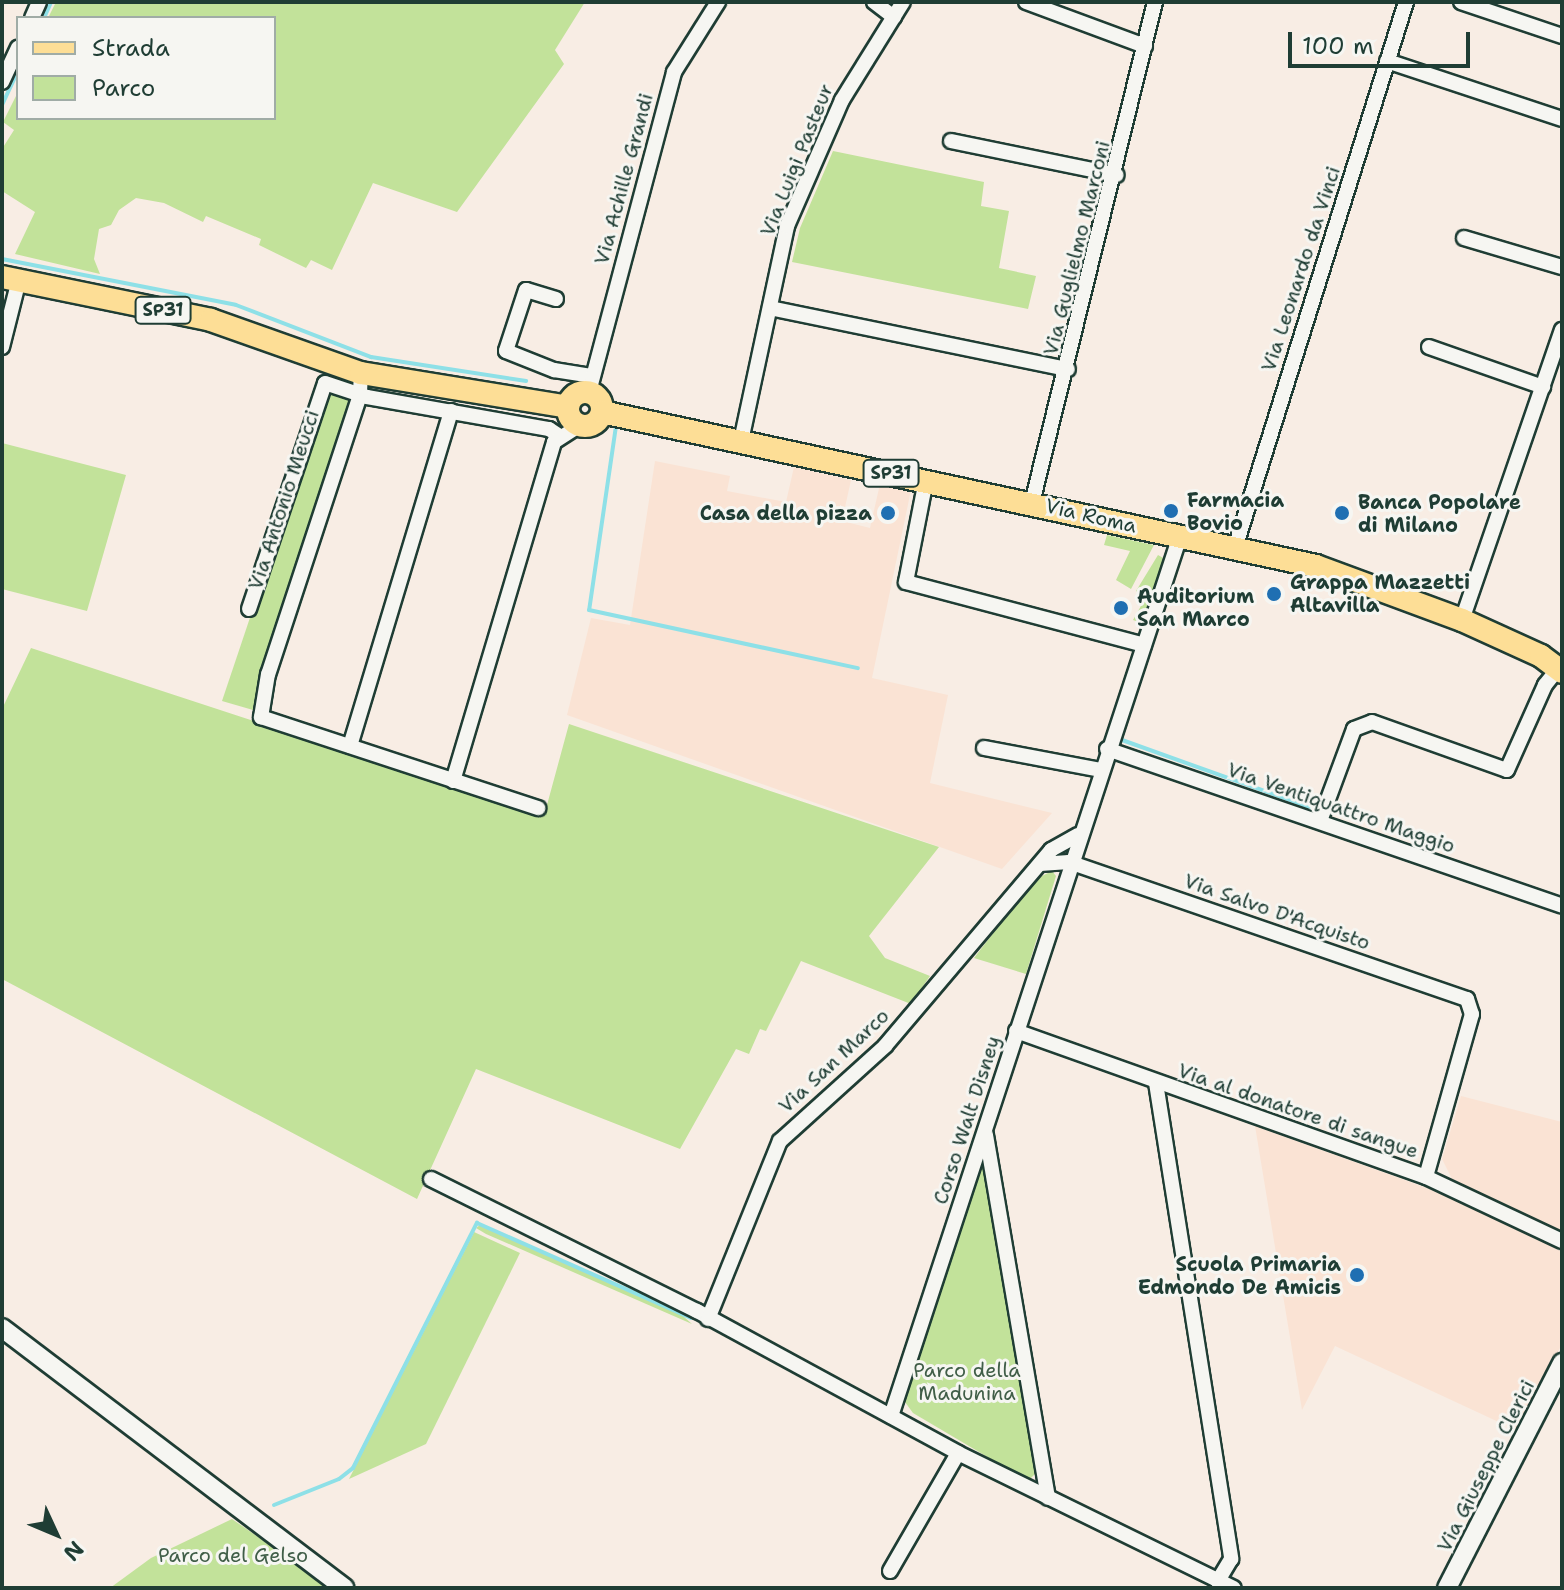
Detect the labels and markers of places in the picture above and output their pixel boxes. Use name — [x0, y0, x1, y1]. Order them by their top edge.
place label: Farmacia Bovio — [1187, 488, 1284, 535]
place label: Banca Popolare di Milano — [1358, 490, 1521, 537]
place label: Casa della pizza — [700, 501, 872, 525]
marker: Farmacia Bovio — [1162, 502, 1180, 520]
marker: Casa della pizza — [879, 504, 897, 522]
marker: Banca Popolare di Milano — [1333, 504, 1351, 522]
place label: Grappa Mazzetti Altavilla — [1290, 570, 1470, 617]
place label: Auditorium San Marco — [1137, 584, 1254, 631]
marker: Grappa Mazzetti Altavilla — [1265, 585, 1283, 603]
marker: Auditorium San Marco — [1112, 599, 1130, 617]
place label: Scuola Primaria Edmondo De Amicis — [1138, 1252, 1341, 1299]
marker: Scuola Primaria Edmondo De Amicis — [1348, 1266, 1366, 1284]

